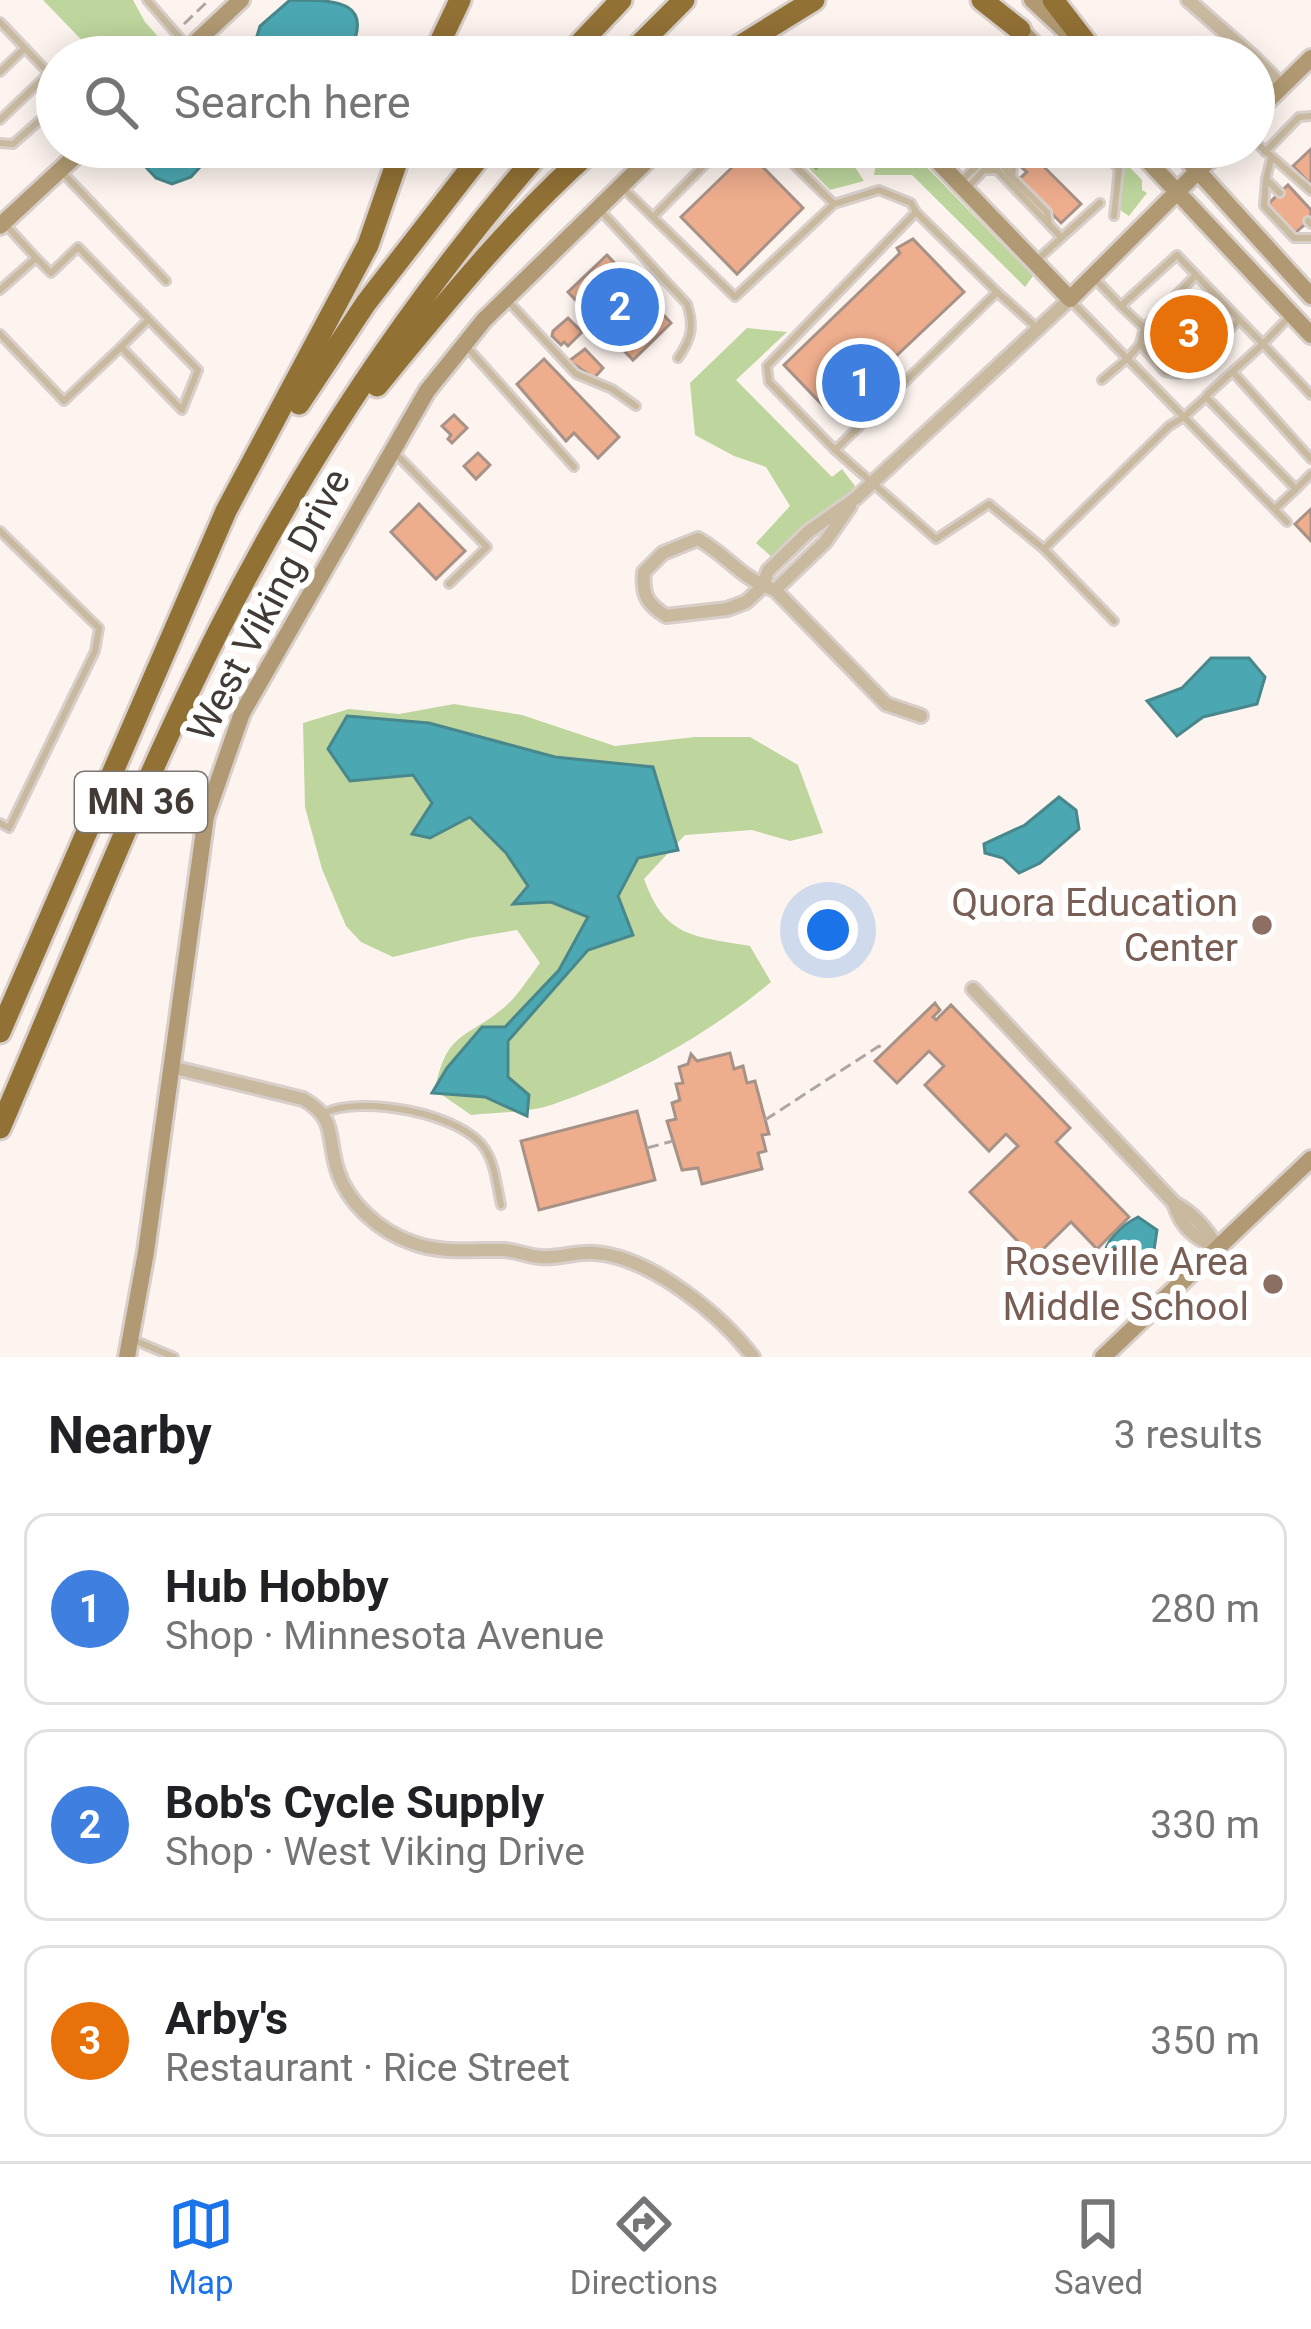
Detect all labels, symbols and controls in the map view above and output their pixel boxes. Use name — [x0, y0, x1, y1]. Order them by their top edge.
search box — [36, 36, 1275, 168]
icon: search — [78, 69, 144, 135]
text: Search here — [174, 76, 411, 129]
pin: 2 — [581, 262, 659, 352]
pin: 3 — [1150, 289, 1228, 379]
pin: 1 — [822, 338, 900, 428]
street label: West Viking Drive — [178, 461, 360, 749]
road number: MN 36 — [75, 772, 207, 832]
place label: Quora Education Center — [951, 880, 1238, 971]
your location — [798, 900, 858, 960]
marker: Quora Education Center — [1249, 912, 1275, 938]
place label: Roseville Area Middle School — [1003, 1239, 1249, 1330]
marker: Roseville Area Middle School — [1260, 1271, 1286, 1297]
text: Nearby — [48, 1406, 212, 1465]
text: 3 results — [1114, 1412, 1263, 1458]
text: Hub Hobby — [165, 1560, 389, 1613]
text: 1 — [79, 1586, 101, 1632]
text: 280 m — [1150, 1586, 1260, 1632]
text: Shop · Minnesota Avenue — [165, 1613, 604, 1659]
text: Bob's Cycle Supply — [165, 1776, 544, 1829]
text: 2 — [79, 1802, 101, 1848]
text: 330 m — [1150, 1802, 1260, 1848]
text: Shop · West Viking Drive — [165, 1829, 585, 1875]
text: Arby's — [165, 1992, 288, 2045]
text: 3 — [79, 2018, 101, 2064]
text: 350 m — [1150, 2018, 1260, 2064]
text: Restaurant · Rice Street — [165, 2045, 570, 2091]
tab: Map — [168, 2191, 234, 2302]
tab: Directions — [570, 2191, 718, 2302]
tab: Saved — [1054, 2191, 1143, 2302]

